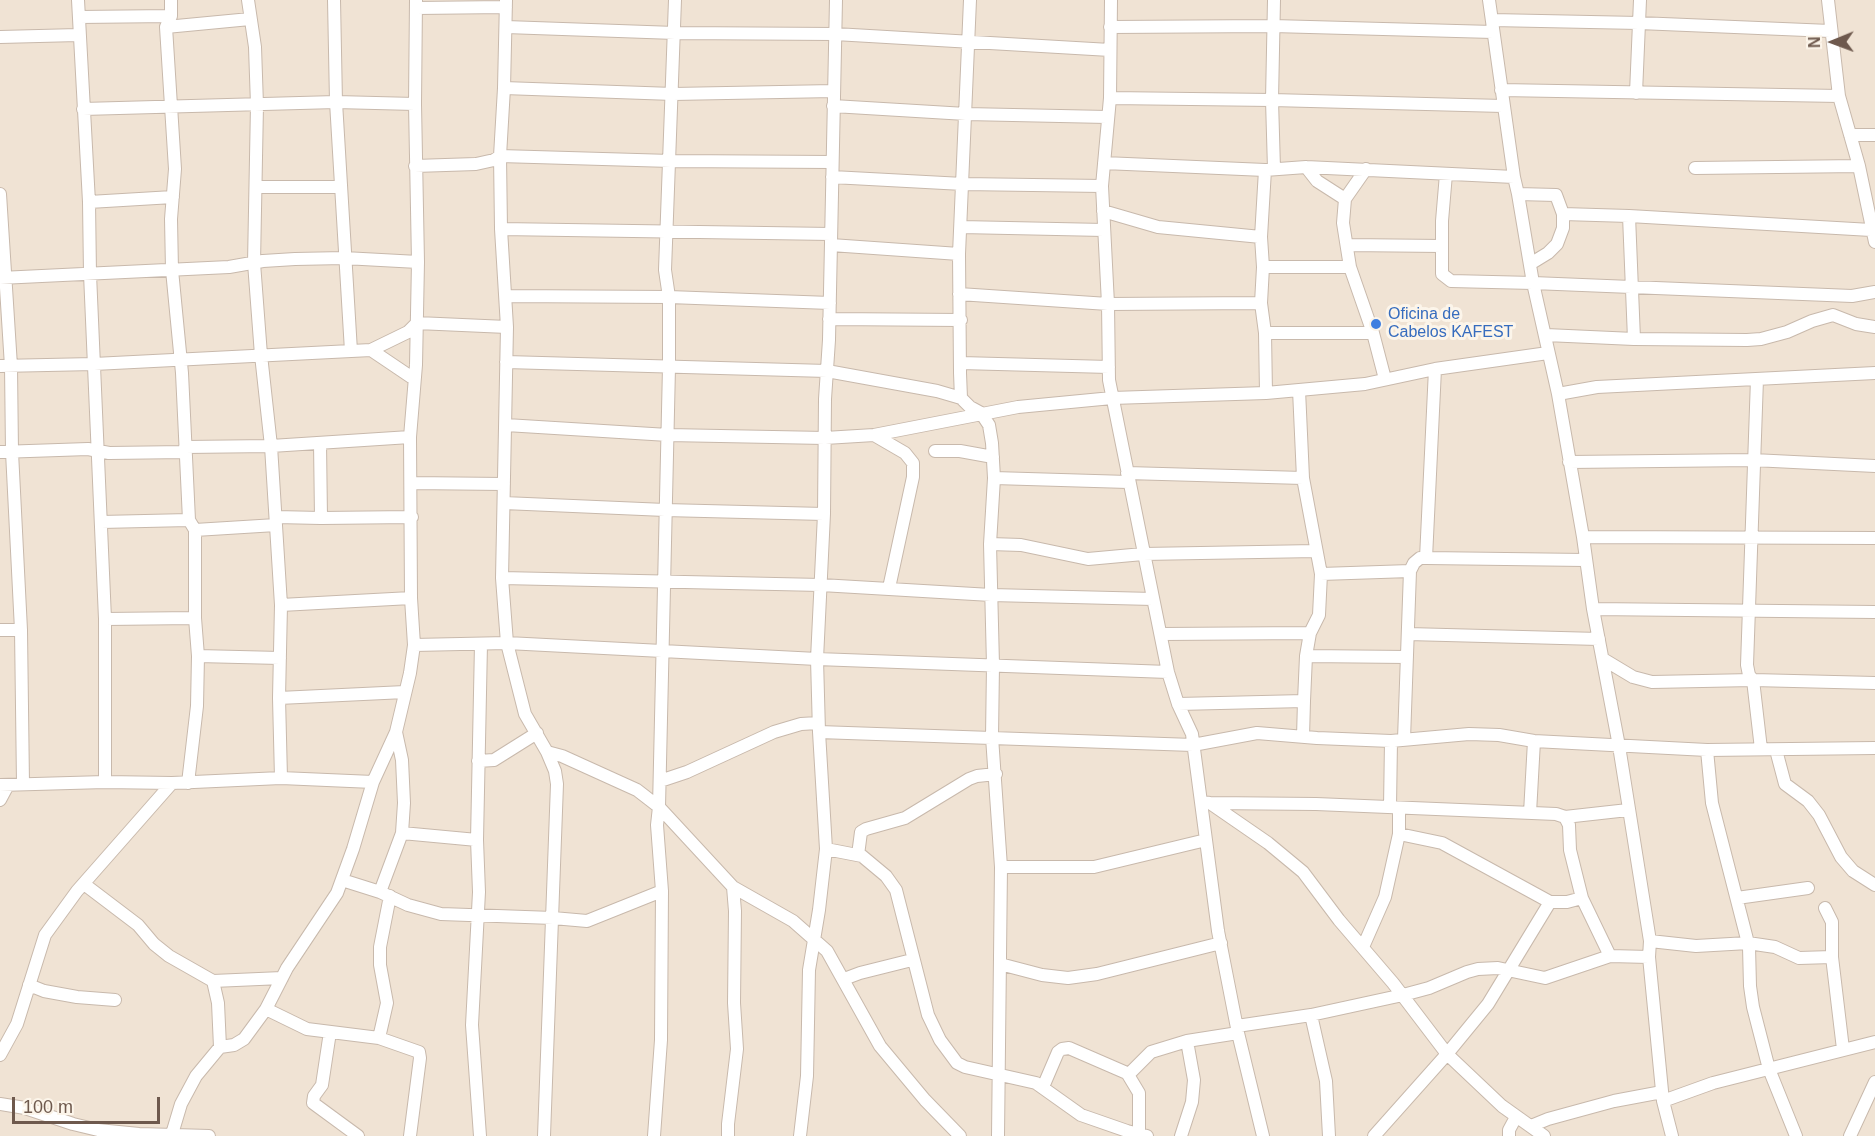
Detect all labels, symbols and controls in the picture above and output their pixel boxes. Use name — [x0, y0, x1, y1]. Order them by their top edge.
north arrow — [1803, 12, 1863, 72]
text: N — [1806, 36, 1823, 48]
place label: Oficina de Cabelos KAFEST — [1388, 305, 1513, 343]
marker: Oficina de Cabelos KAFEST — [1369, 317, 1383, 331]
scale bar — [15, 1085, 164, 1123]
text: 100 m — [23, 1097, 73, 1117]

